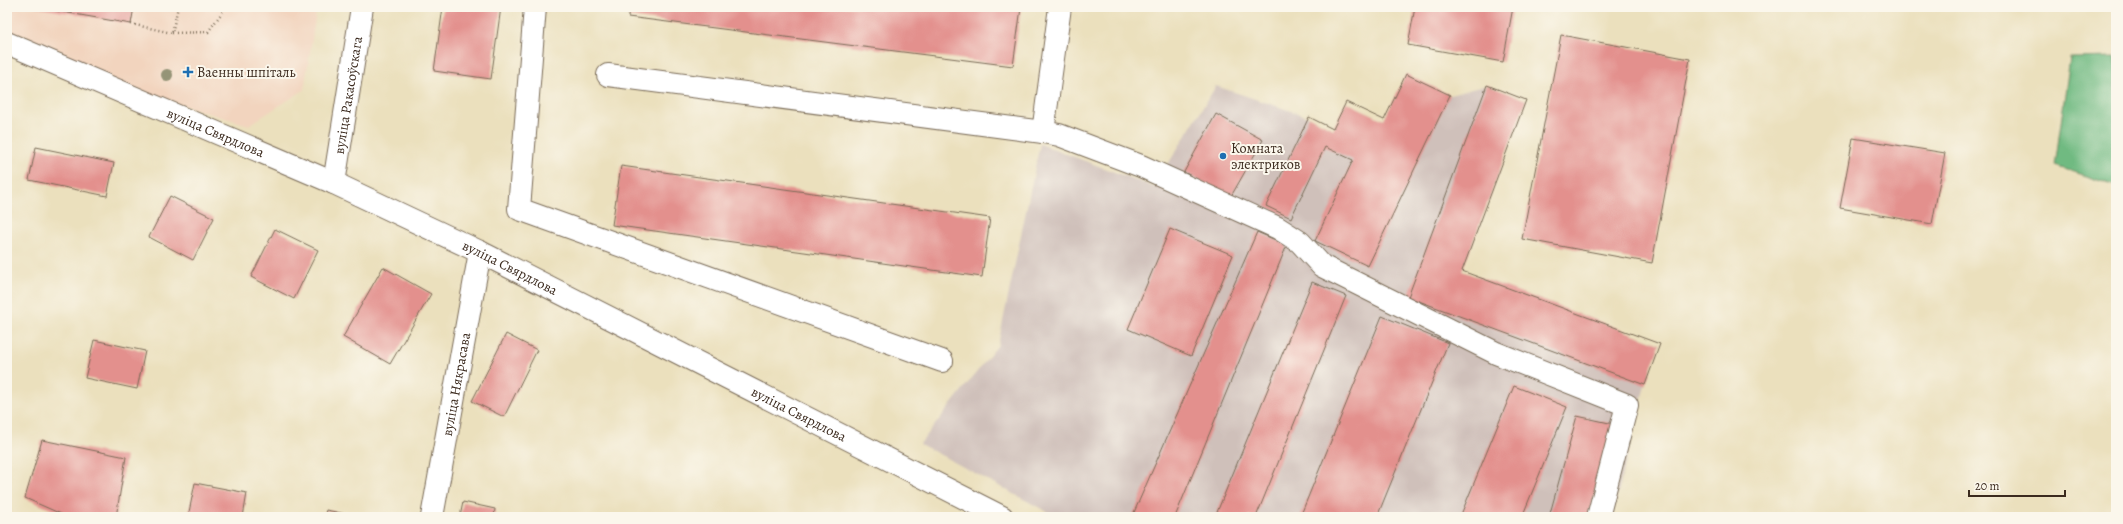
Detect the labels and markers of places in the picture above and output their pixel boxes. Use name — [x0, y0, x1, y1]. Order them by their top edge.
place label: Ваенны шпіталь — [197, 63, 296, 82]
marker: Ваенны шпіталь — [182, 66, 194, 78]
place label: Комната электриков — [1231, 139, 1301, 174]
marker: Комната электриков — [1218, 151, 1228, 161]

